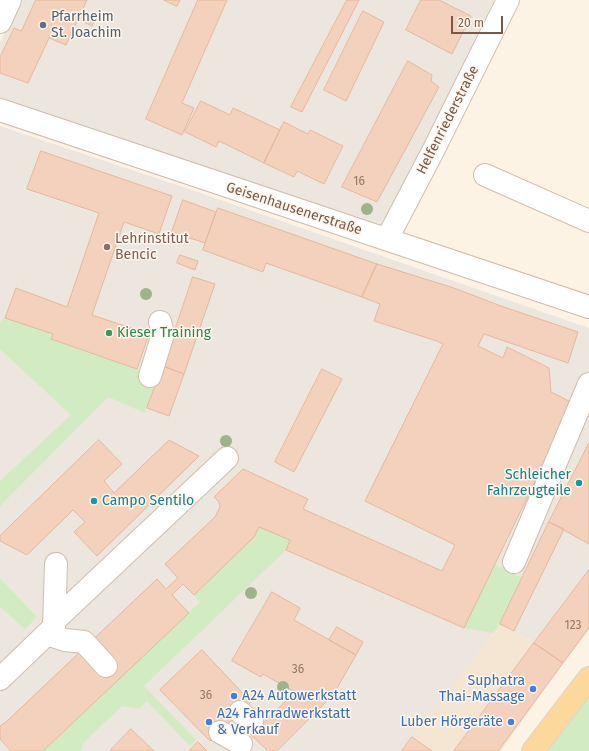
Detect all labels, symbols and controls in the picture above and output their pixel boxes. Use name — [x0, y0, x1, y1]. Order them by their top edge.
scale bar — [453, 8, 505, 34]
place label: Pfarrheim St. Joachim — [51, 9, 122, 42]
text: 20 m — [458, 16, 484, 30]
marker: Pfarrheim St. Joachim — [38, 20, 48, 30]
street label: Helfenriederstraße — [413, 63, 483, 177]
house number: 16 — [353, 175, 365, 189]
street label: Geisenhausenerstraße — [224, 179, 364, 239]
place label: Lehrinstitut Bencic — [115, 231, 189, 264]
marker: Lehrinstitut Bencic — [102, 242, 112, 252]
place label: Kieser Training — [117, 325, 211, 341]
marker: Kieser Training — [104, 328, 114, 338]
place label: Schleicher Fahrzeugteile — [487, 467, 571, 500]
marker: Schleicher Fahrzeugteile — [574, 478, 584, 488]
place label: Campo Sentilo — [102, 493, 194, 509]
marker: Campo Sentilo — [89, 496, 99, 506]
house number: 123 — [564, 619, 582, 633]
house number: 36 — [292, 663, 304, 677]
place label: Suphatra Thai-Massage — [439, 673, 525, 706]
marker: Suphatra Thai-Massage — [528, 684, 538, 694]
place label: A24 Autowerkstatt — [242, 688, 356, 704]
house number: 36 — [200, 689, 212, 703]
marker: A24 Autowerkstatt — [229, 691, 239, 701]
place label: A24 Fahrradwerkstatt & Verkauf — [217, 706, 350, 738]
place label: Luber Hörgeräte — [400, 714, 503, 730]
marker: A24 Fahrradwerkstatt & Verkauf — [204, 717, 214, 727]
marker: Luber Hörgeräte — [506, 717, 516, 727]

